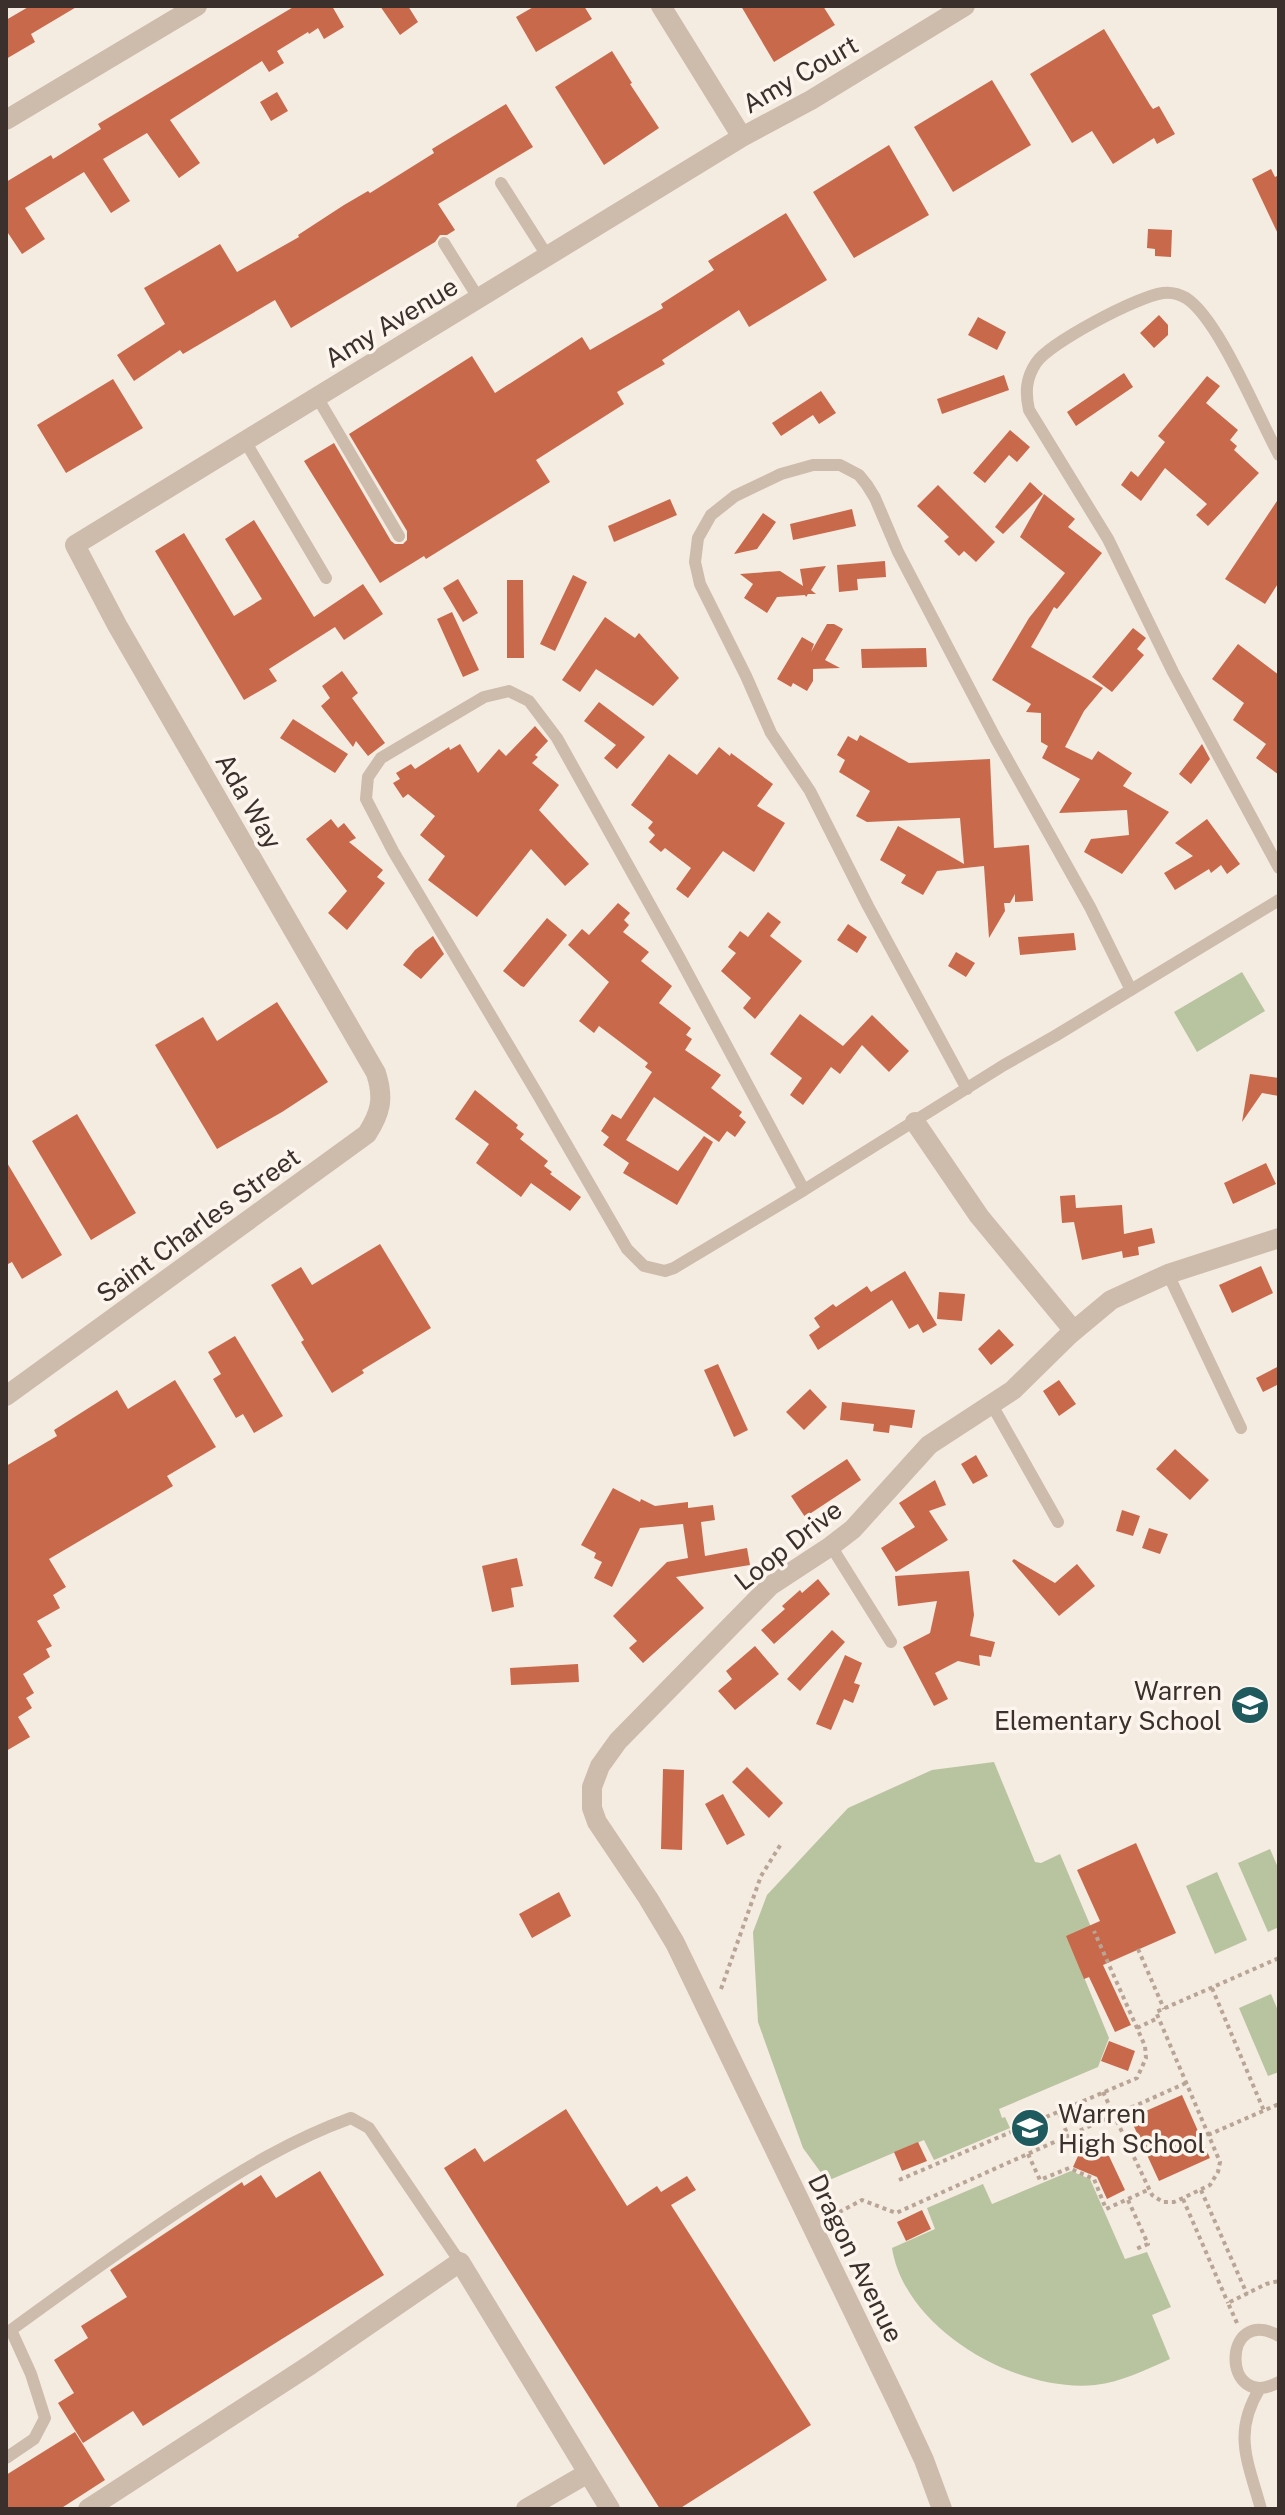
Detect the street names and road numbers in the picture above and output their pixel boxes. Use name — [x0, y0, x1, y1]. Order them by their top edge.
street label: Amy Court — [737, 28, 863, 120]
street label: Amy Avenue — [319, 270, 463, 374]
street label: Ada Way — [209, 748, 289, 854]
street label: Saint Charles Street — [90, 1141, 306, 1309]
street label: Loop Drive — [728, 1493, 848, 1597]
street label: Dragon Avenue — [802, 2169, 910, 2347]

